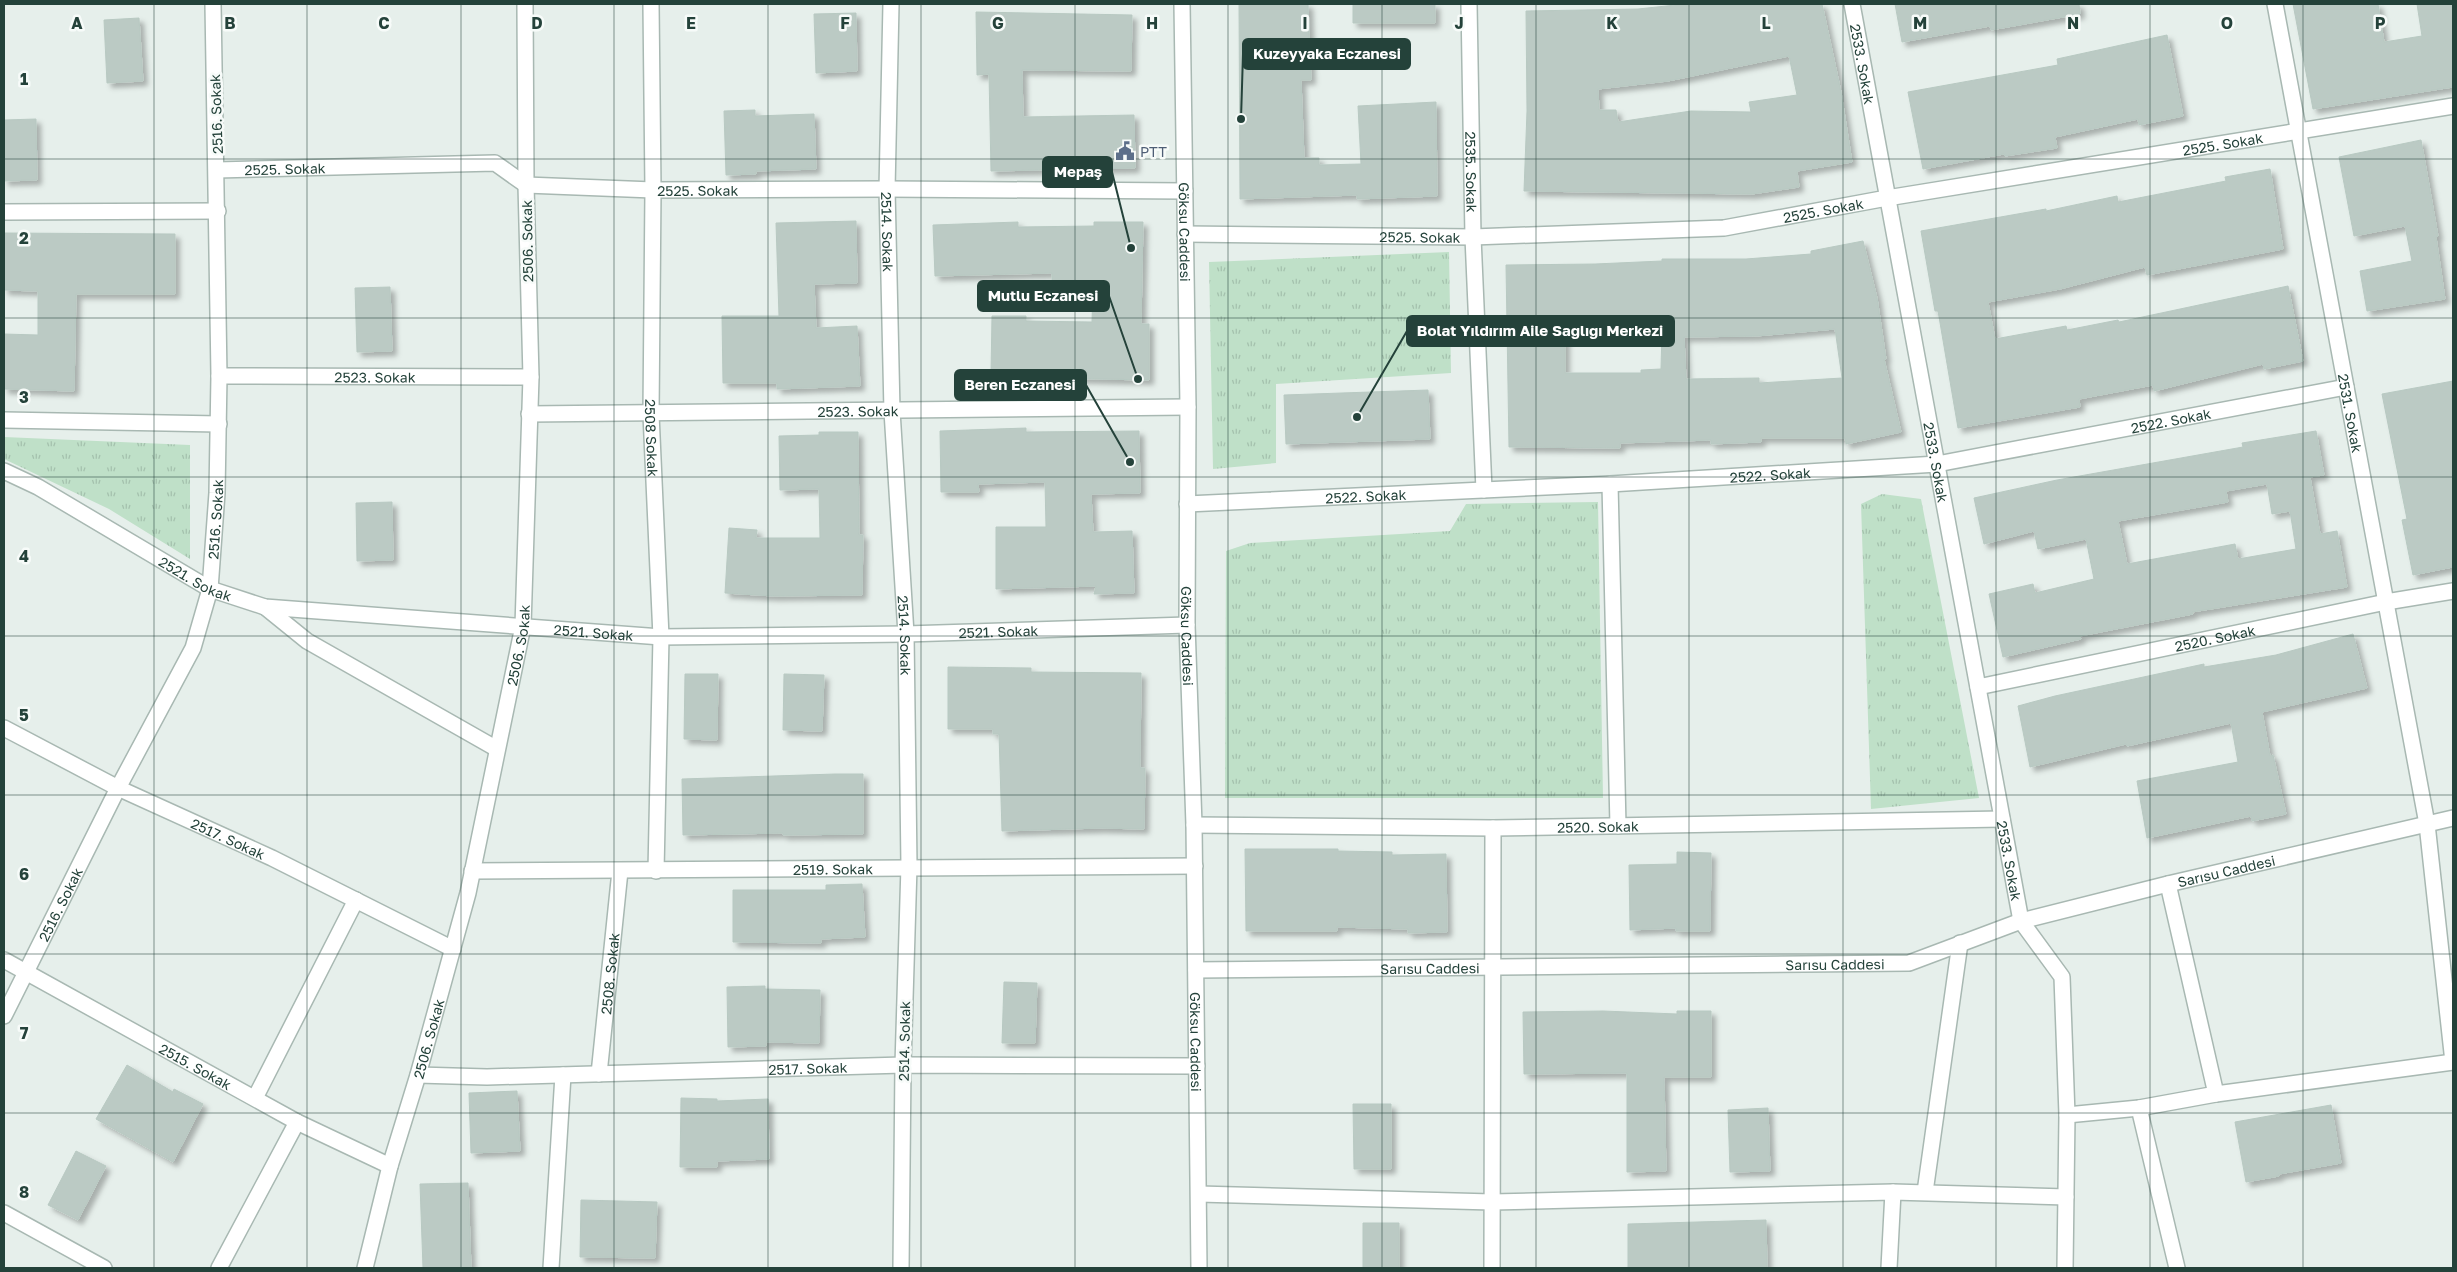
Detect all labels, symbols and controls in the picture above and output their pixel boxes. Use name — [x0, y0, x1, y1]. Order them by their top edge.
text: A — [71, 13, 83, 33]
text: B — [224, 13, 236, 33]
text: C — [378, 13, 390, 33]
text: D — [531, 13, 543, 33]
text: E — [686, 13, 696, 33]
text: F — [840, 13, 850, 33]
text: G — [992, 13, 1004, 33]
text: H — [1146, 13, 1158, 33]
text: I — [1302, 13, 1308, 33]
text: J — [1454, 13, 1464, 33]
text: K — [1606, 13, 1618, 33]
text: L — [1761, 13, 1771, 33]
text: M — [1913, 13, 1927, 33]
text: N — [2067, 13, 2079, 33]
text: O — [2221, 13, 2233, 33]
text: P — [2375, 13, 2386, 33]
street label: 2533. Sokak — [1847, 22, 1879, 106]
callout: Kuzeyyaka Eczanesi — [1243, 39, 1410, 69]
text: Kuzeyyaka Eczanesi — [1253, 44, 1401, 62]
text: 1 — [20, 69, 28, 89]
street label: 2516. Sokak — [206, 74, 226, 154]
street label: 2525. Sokak — [2181, 129, 2264, 158]
street label: 2535. Sokak — [1463, 131, 1481, 213]
public building icon: PTT — [1114, 140, 1136, 162]
place label: PTT — [1140, 143, 1167, 160]
callout: Mepaş — [1043, 157, 1112, 187]
street label: 2525. Sokak — [244, 159, 326, 178]
text: Mepaş — [1054, 162, 1102, 180]
street label: 2525. Sokak — [657, 181, 739, 198]
street label: Göksu Caddesi — [1176, 182, 1195, 282]
street label: 2514. Sokak — [879, 192, 897, 272]
street label: 2525. Sokak — [1782, 194, 1865, 225]
street label: 2506. Sokak — [518, 200, 536, 282]
text: 2 — [19, 228, 29, 248]
street label: 2525. Sokak — [1379, 228, 1461, 245]
callout: Mutlu Eczanesi — [978, 281, 1109, 311]
text: Mutlu Eczanesi — [988, 286, 1098, 304]
callout: Bolat Yıldırım Aile Sağlığı Merkezi — [1407, 316, 1674, 346]
text: Bolat Yıldırım Aile Sağlığı Merkezi — [1417, 321, 1663, 339]
street label: 2523. Sokak — [334, 368, 416, 385]
callout: Beren Eczanesi — [955, 370, 1086, 400]
street label: 2531. Sokak — [2335, 372, 2366, 454]
text: Beren Eczanesi — [964, 375, 1076, 393]
text: 3 — [19, 387, 29, 407]
street label: 2508 Sokak — [642, 399, 662, 477]
street label: 2523. Sokak — [817, 402, 899, 419]
street label: 2522. Sokak — [2129, 404, 2212, 436]
street label: 2533. Sokak — [1921, 421, 1952, 504]
street label: 2522. Sokak — [1729, 463, 1811, 485]
street label: 2516. Sokak — [204, 479, 226, 560]
street label: 2522. Sokak — [1325, 485, 1407, 506]
text: 4 — [19, 546, 29, 566]
street label: 2521. Sokak — [156, 552, 234, 604]
street label: Göksu Caddesi — [1178, 586, 1198, 686]
street label: 2514. Sokak — [895, 595, 915, 676]
street label: 2506. Sokak — [502, 604, 532, 687]
street label: 2521. Sokak — [553, 620, 634, 643]
street label: 2521. Sokak — [958, 621, 1039, 641]
street label: 2520. Sokak — [2173, 621, 2257, 654]
text: 5 — [19, 705, 29, 725]
street label: 2517. Sokak — [189, 814, 268, 862]
street label: 2520. Sokak — [1557, 817, 1639, 835]
street label: 2533. Sokak — [1994, 819, 2026, 902]
street label: Sarısu Caddesi — [2176, 851, 2277, 890]
street label: 2519. Sokak — [793, 860, 873, 877]
text: 6 — [19, 864, 29, 884]
street label: 2516. Sokak — [34, 864, 85, 944]
street label: 2508. Sokak — [597, 932, 622, 1015]
street label: Sarısu Caddesi — [1785, 955, 1885, 973]
street label: Sarısu Caddesi — [1380, 959, 1480, 977]
street label: Göksu Caddesi — [1187, 992, 1206, 1092]
street label: 2506. Sokak — [409, 997, 447, 1080]
street label: 2514. Sokak — [895, 1001, 913, 1081]
text: 7 — [20, 1023, 29, 1043]
street label: 2515. Sokak — [157, 1039, 235, 1093]
street label: 2517. Sokak — [768, 1058, 848, 1077]
text: 8 — [19, 1182, 29, 1202]

